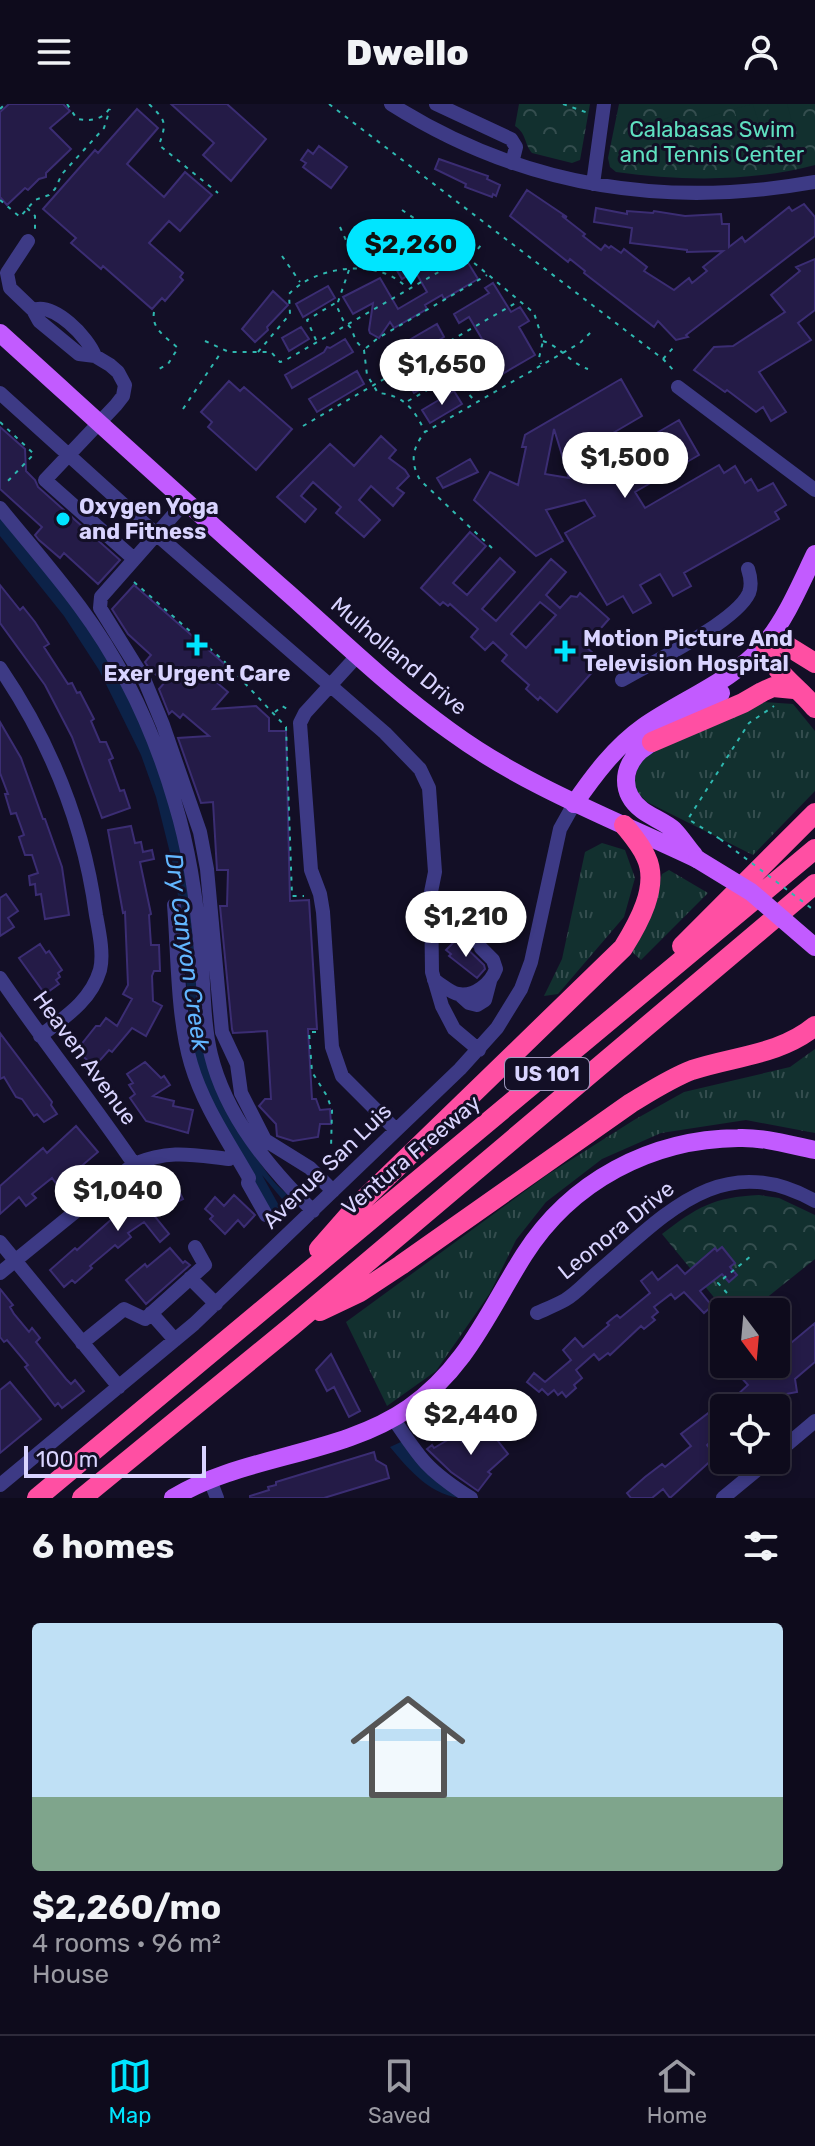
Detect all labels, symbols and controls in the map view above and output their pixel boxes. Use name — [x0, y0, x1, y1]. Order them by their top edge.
icon: menu — [32, 30, 76, 74]
icon: person — [739, 30, 783, 74]
text: Dwello — [346, 31, 469, 74]
park label: Calabasas Swim and Tennis Center — [620, 116, 805, 168]
pin: $2,260 — [346, 219, 476, 287]
text: $2,260 — [364, 229, 458, 260]
pin: $1,650 — [377, 339, 507, 407]
text: $1,650 — [398, 349, 486, 380]
pin: $1,500 — [560, 432, 690, 500]
text: $1,500 — [580, 442, 670, 473]
place label: Oxygen Yoga and Fitness — [79, 493, 219, 545]
marker: Oxygen Yoga and Fitness — [54, 510, 72, 528]
street label: Mulholland Drive — [325, 591, 473, 721]
place label: Motion Picture And Television Hospital — [583, 625, 793, 677]
marker: Exer Urgent Care — [186, 634, 208, 656]
marker: Motion Picture And Television Hospital — [554, 640, 576, 662]
place label: Exer Urgent Care — [103, 660, 291, 687]
water label: Dry Canyon Creek — [159, 851, 215, 1053]
pin: $1,210 — [401, 891, 531, 959]
text: $1,210 — [423, 901, 509, 932]
street label: Heaven Avenue — [27, 986, 143, 1130]
road number: US 101 — [505, 1058, 589, 1090]
street label: Ventura Freeway — [336, 1089, 486, 1221]
street label: Avenue San Luis — [257, 1098, 397, 1234]
pin: $1,040 — [53, 1165, 183, 1233]
text: $1,040 — [73, 1175, 163, 1206]
street label: Leonora Drive — [552, 1175, 680, 1285]
north arrow — [710, 1298, 790, 1378]
map controls — [710, 1298, 790, 1474]
pin: $2,440 — [406, 1389, 536, 1457]
button: locate — [710, 1394, 790, 1474]
text: $2,440 — [424, 1399, 518, 1430]
scale bar — [24, 1442, 206, 1478]
text: 100 m — [36, 1446, 98, 1473]
icon: filters — [739, 1524, 783, 1568]
text: 6 homes — [32, 1526, 174, 1567]
icon: home — [336, 1675, 480, 1819]
text: $2,260/mo — [32, 1887, 221, 1928]
text: 4 rooms · 96 m² — [32, 1928, 221, 1959]
text: House — [32, 1959, 109, 1990]
tab: Map — [108, 2054, 152, 2129]
tab: Saved — [368, 2054, 431, 2129]
tab: Home — [647, 2054, 707, 2129]

